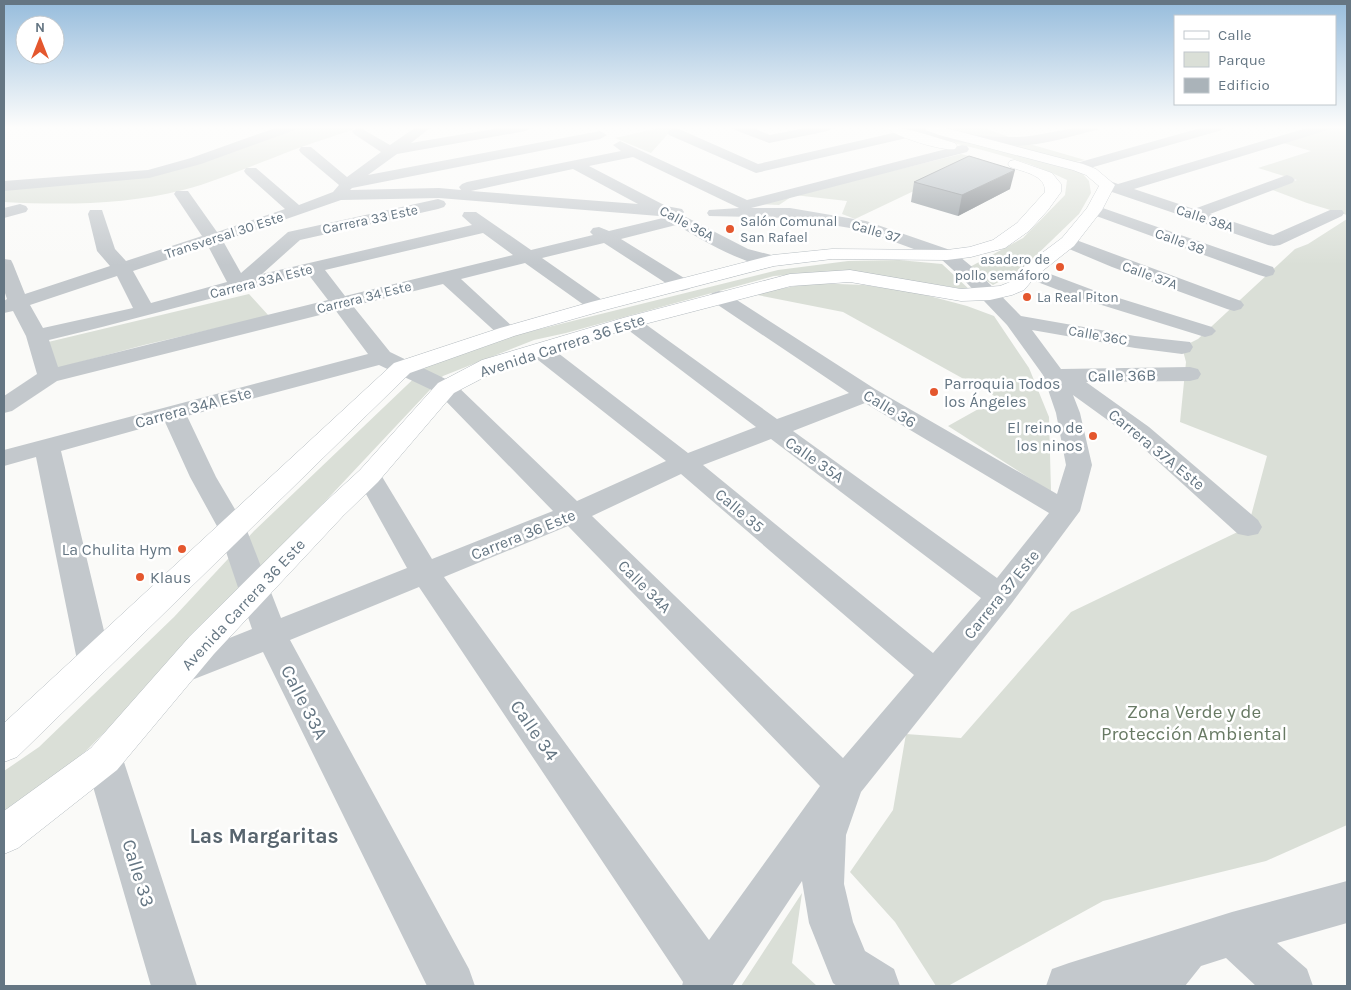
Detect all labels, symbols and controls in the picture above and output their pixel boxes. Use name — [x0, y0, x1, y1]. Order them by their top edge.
north arrow — [15, 15, 65, 65]
legend — [1174, 15, 1336, 105]
text: N — [35, 19, 45, 36]
text: Calle — [1218, 26, 1252, 44]
text: Parque — [1218, 51, 1266, 69]
text: Edificio — [1218, 76, 1270, 94]
street label: Carrera 33 Este — [321, 201, 419, 238]
street label: Calle 38A — [1174, 201, 1236, 236]
street label: Calle 36A — [657, 202, 717, 245]
street label: Transversal 30 Este — [163, 208, 286, 263]
place label: Salón Comunal San Rafael — [740, 213, 837, 246]
street label: Calle 37 — [850, 216, 902, 247]
marker: Salón Comunal San Rafael — [724, 223, 736, 235]
street label: Calle 38 — [1153, 225, 1207, 258]
place label: asadero de pollo semáforo — [955, 251, 1050, 284]
street label: Calle 37A — [1120, 258, 1180, 293]
street label: Carrera 33A Este — [208, 261, 314, 302]
marker: asadero de pollo semáforo — [1054, 261, 1066, 273]
street label: Carrera 34 Este — [315, 278, 413, 317]
place label: La Real Piton — [1037, 289, 1119, 306]
marker: La Real Piton — [1021, 291, 1033, 303]
street label: Avenida Carrera 36 Este — [477, 310, 647, 381]
street label: Calle 36C — [1067, 322, 1129, 349]
street label: Calle 36B — [1088, 365, 1156, 386]
place label: Parroquia Todos los Ángeles — [944, 374, 1061, 411]
street label: Carrera 34A Este — [133, 383, 253, 432]
street label: Calle 36 — [860, 385, 920, 432]
marker: Parroquia Todos los Ángeles — [928, 386, 940, 398]
street label: Carrera 37A Este — [1105, 405, 1209, 494]
place label: El reino de los ninos — [1007, 418, 1083, 455]
marker: El reino de los ninos — [1087, 430, 1099, 442]
street label: Calle 35A — [782, 432, 848, 486]
street label: Calle 35 — [711, 484, 768, 536]
street label: Carrera 36 Este — [468, 505, 578, 564]
street label: Avenida Carrera 36 Este — [178, 535, 309, 674]
place label: La Chulita Hym — [62, 540, 172, 559]
marker: La Chulita Hym — [176, 543, 188, 555]
street label: Carrera 37 Este — [960, 546, 1043, 643]
street label: Calle 34A — [614, 556, 675, 617]
place label: Klaus — [150, 568, 191, 587]
marker: Klaus — [134, 571, 146, 583]
street label: Calle 33A — [276, 662, 332, 743]
street label: Calle 34 — [505, 696, 563, 765]
park label: Zona Verde y de Protección Ambiental — [1101, 701, 1287, 745]
district label: Las Margaritas — [189, 824, 339, 848]
street label: Calle 33 — [117, 837, 159, 910]

